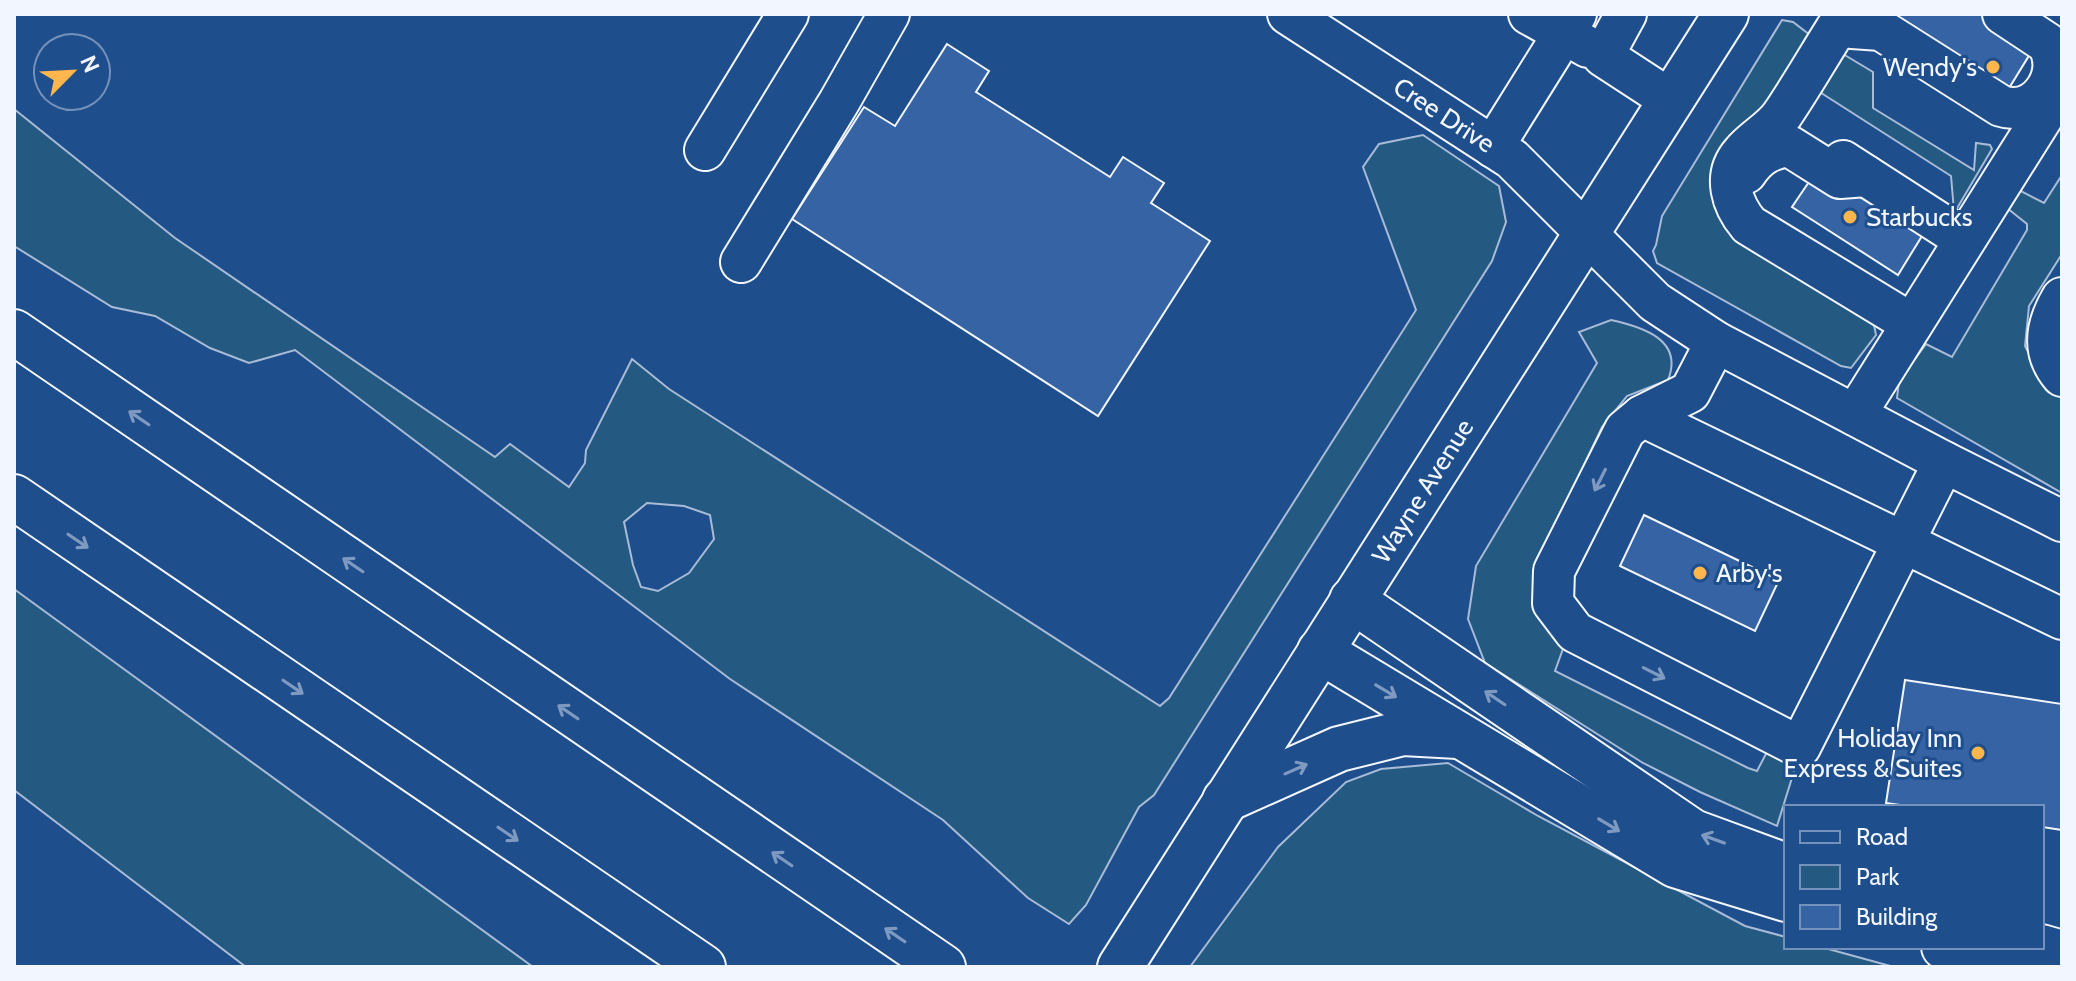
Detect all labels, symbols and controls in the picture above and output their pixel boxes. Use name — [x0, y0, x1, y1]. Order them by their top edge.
north arrow — [32, 32, 112, 112]
text: N — [74, 51, 105, 77]
place label: Wendy's — [1883, 51, 1977, 83]
marker: Wendy's — [1984, 58, 2002, 76]
street label: Cree Drive — [1387, 71, 1501, 160]
place label: Starbucks — [1866, 201, 1973, 233]
marker: Starbucks — [1841, 208, 1859, 226]
one-way arrow — [128, 410, 150, 426]
street label: Wayne Avenue — [1365, 413, 1480, 569]
one-way arrow — [1592, 467, 1607, 491]
one-way arrow — [67, 532, 89, 549]
one-way arrow — [343, 557, 365, 573]
place label: Arby's — [1716, 557, 1783, 589]
marker: Arby's — [1691, 564, 1709, 582]
one-way arrow — [1642, 666, 1666, 681]
one-way arrow — [282, 679, 304, 695]
one-way arrow — [1374, 683, 1397, 699]
one-way arrow — [1485, 690, 1507, 706]
one-way arrow — [557, 704, 579, 720]
place label: Holiday Inn Express & Suites — [1784, 722, 1962, 784]
marker: Holiday Inn Express & Suites — [1969, 744, 1987, 762]
one-way arrow — [1283, 760, 1308, 775]
legend — [1784, 805, 2044, 949]
one-way arrow — [1597, 817, 1620, 833]
text: Road — [1856, 822, 1908, 851]
one-way arrow — [496, 826, 518, 842]
one-way arrow — [1701, 831, 1726, 846]
one-way arrow — [772, 851, 794, 867]
text: Park — [1856, 862, 1899, 891]
text: Building — [1856, 902, 1938, 931]
one-way arrow — [884, 927, 907, 943]

